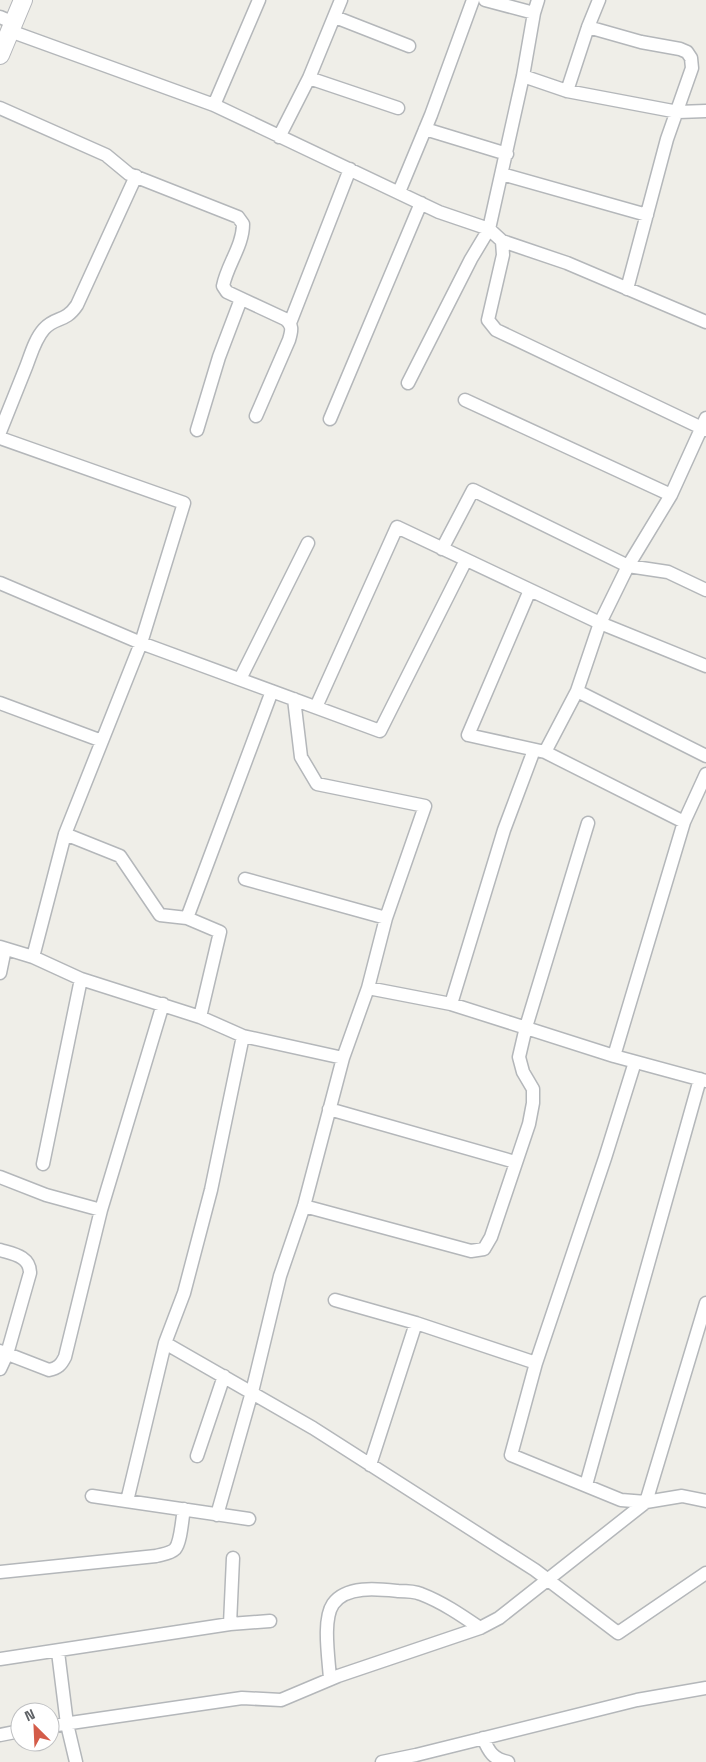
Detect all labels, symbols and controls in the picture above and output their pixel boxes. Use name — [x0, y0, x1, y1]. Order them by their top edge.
north arrow — [10, 1702, 60, 1752]
text: N — [22, 1705, 38, 1725]

